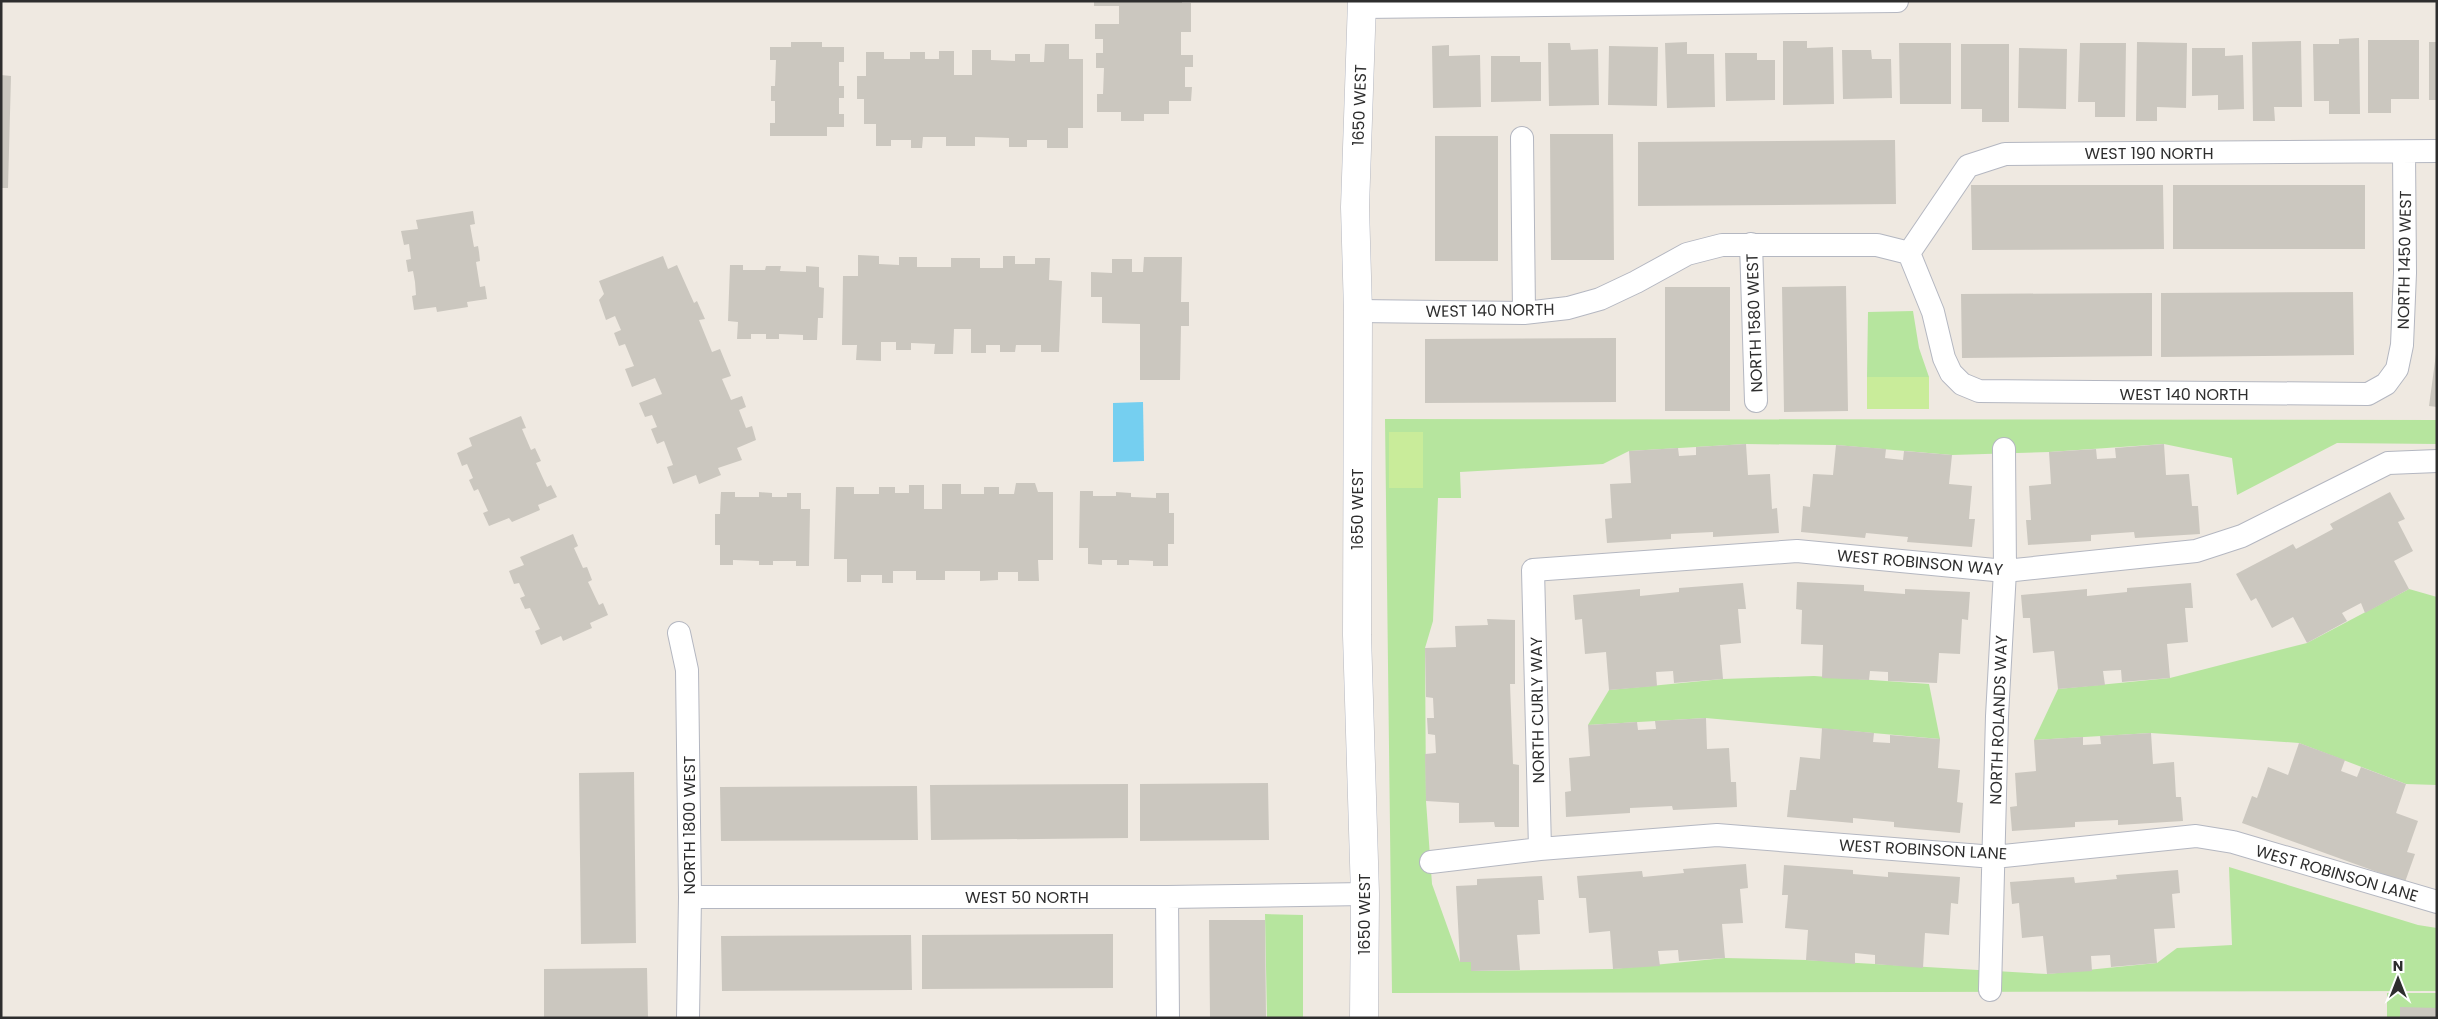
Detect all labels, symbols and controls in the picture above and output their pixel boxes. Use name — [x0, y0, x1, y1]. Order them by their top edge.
street label: 1650 WEST — [1347, 64, 1372, 146]
street label: WEST 190 NORTH — [2085, 142, 2213, 165]
street label: NORTH 1450 WEST — [2392, 190, 2417, 330]
street label: NORTH 1580 WEST — [1741, 253, 1768, 393]
street label: WEST 140 NORTH — [1425, 298, 1555, 323]
street label: WEST 140 NORTH — [2120, 383, 2248, 406]
street label: 1650 WEST — [1346, 468, 1369, 550]
street label: WEST ROBINSON WAY — [1836, 544, 2005, 581]
street label: NORTH ROLANDS WAY — [1984, 634, 2013, 805]
street label: NORTH CURLY WAY — [1525, 636, 1550, 784]
street label: NORTH 1800 WEST — [678, 755, 701, 895]
street label: WEST ROBINSON LANE — [1838, 834, 2008, 865]
street label: WEST ROBINSON LANE — [2253, 839, 2421, 908]
street label: 1650 WEST — [1353, 873, 1376, 955]
street label: WEST 50 NORTH — [965, 886, 1089, 909]
north arrow — [2373, 954, 2423, 1004]
text: N — [2393, 956, 2403, 976]

